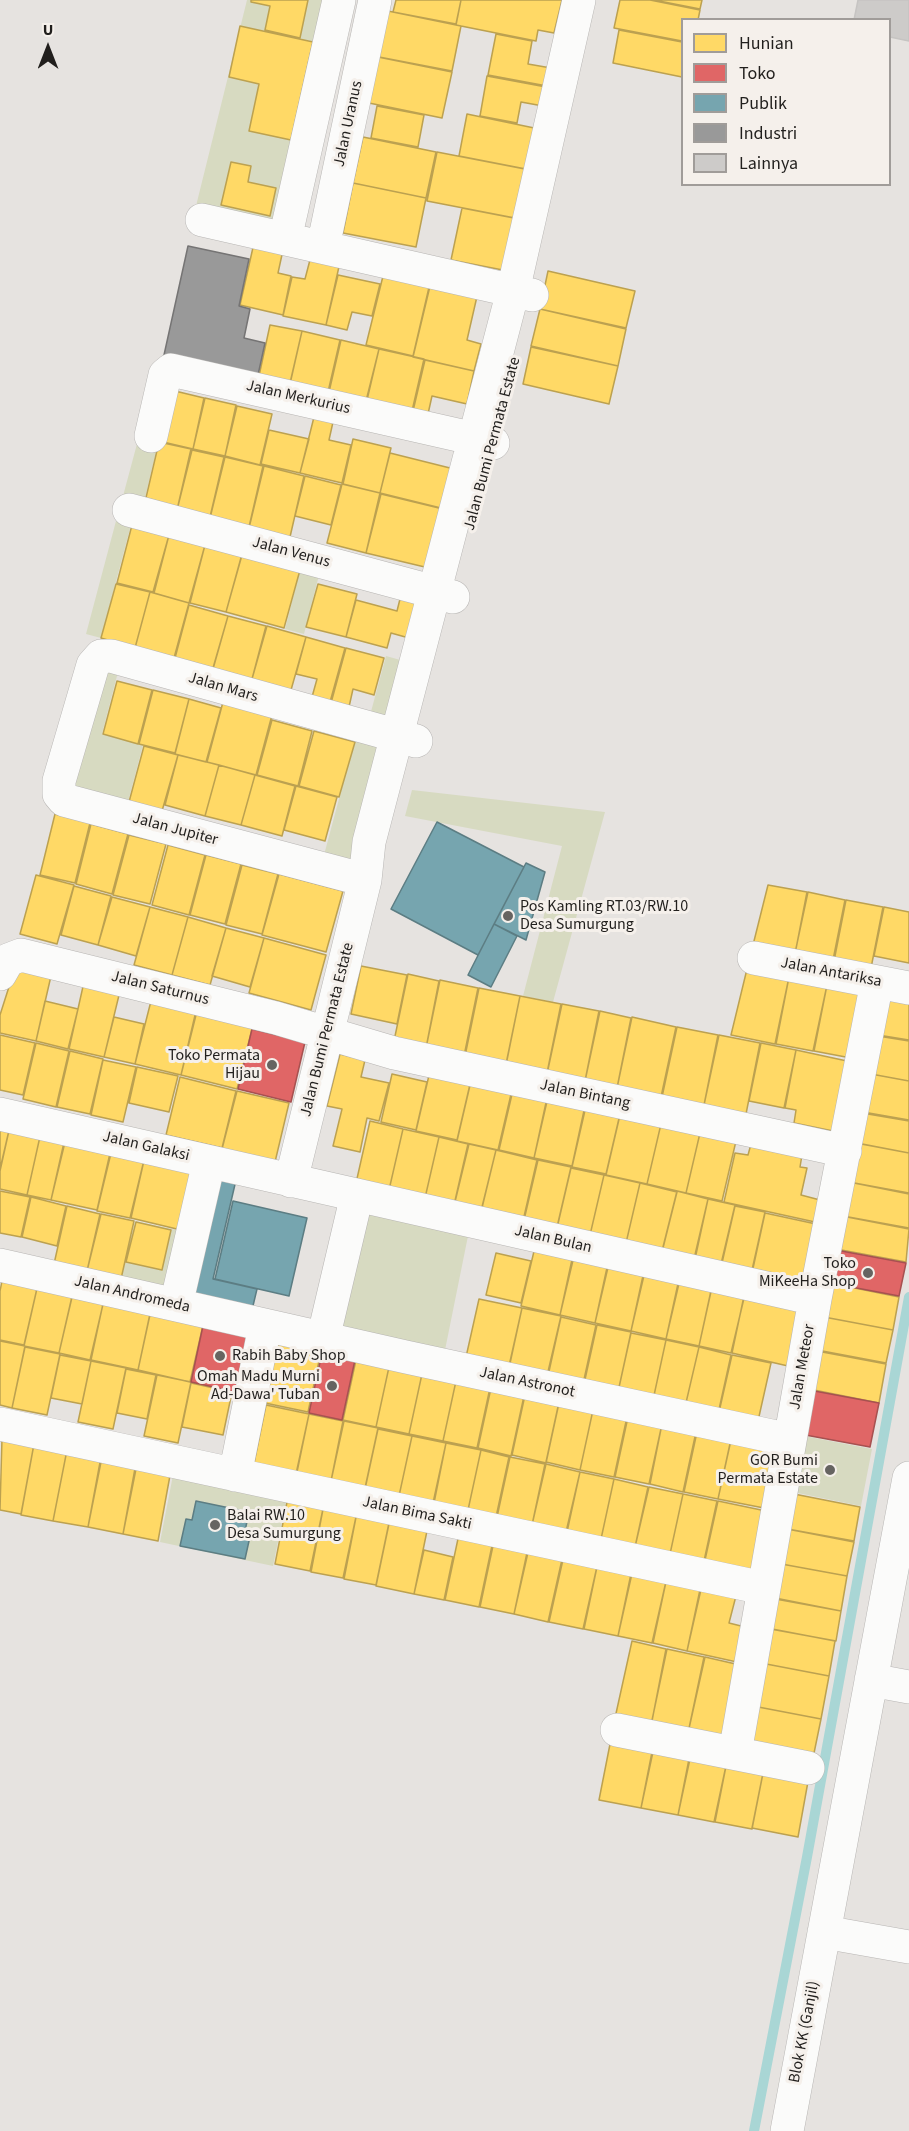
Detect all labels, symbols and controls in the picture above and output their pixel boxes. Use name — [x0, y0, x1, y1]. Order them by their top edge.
north arrow — [18, 18, 78, 78]
legend — [681, 18, 891, 186]
text: U — [43, 19, 53, 41]
text: Hunian — [739, 31, 794, 56]
text: Toko — [739, 61, 776, 86]
street label: Jalan Uranus — [331, 79, 367, 169]
text: Publik — [739, 91, 787, 116]
text: Industri — [739, 121, 797, 146]
text: Lainnya — [739, 151, 798, 176]
street label: Jalan Bumi Permata Estate — [461, 355, 525, 533]
street label: Jalan Merkurius — [244, 377, 352, 419]
street label: Jalan Venus — [250, 533, 332, 573]
street label: Jalan Mars — [186, 669, 260, 707]
street label: Jalan Jupiter — [130, 809, 220, 851]
place label: Pos Kamling RT.03/RW.10 Desa Sumurgung — [520, 897, 688, 935]
marker: Pos Kamling RT.03/RW.10 Desa Sumurgung — [501, 909, 515, 923]
street label: Jalan Bumi Permata Estate — [297, 941, 359, 1119]
street label: Jalan Antariksa — [779, 954, 883, 992]
street label: Jalan Saturnus — [109, 968, 211, 1010]
place label: Toko Permata Hijau — [168, 1046, 260, 1084]
marker: Toko Permata Hijau — [265, 1058, 279, 1072]
street label: Jalan Bintang — [538, 1076, 632, 1114]
street label: Jalan Galaksi — [101, 1128, 191, 1166]
street label: Jalan Bulan — [512, 1222, 594, 1258]
place label: Toko MiKeeHa Shop — [759, 1254, 856, 1292]
marker: Toko MiKeeHa Shop — [861, 1266, 875, 1280]
street label: Jalan Andromeda — [72, 1272, 192, 1318]
street label: Jalan Meteor — [786, 1323, 820, 1411]
place label: Rabih Baby Shop — [232, 1346, 346, 1366]
marker: Rabih Baby Shop — [213, 1349, 227, 1363]
street label: Jalan Astronot — [477, 1363, 577, 1403]
place label: Omah Madu Murni Ad-Dawa' Tuban — [197, 1367, 320, 1405]
marker: Omah Madu Murni Ad-Dawa' Tuban — [325, 1379, 339, 1393]
place label: GOR Bumi Permata Estate — [718, 1451, 818, 1489]
marker: GOR Bumi Permata Estate — [823, 1463, 837, 1477]
street label: Jalan Bima Sakti — [361, 1493, 473, 1535]
place label: Balai RW.10 Desa Sumurgung — [227, 1506, 341, 1544]
marker: Balai RW.10 Desa Sumurgung — [208, 1518, 222, 1532]
street label: Blok KK (Ganjil) — [786, 1979, 824, 2085]

